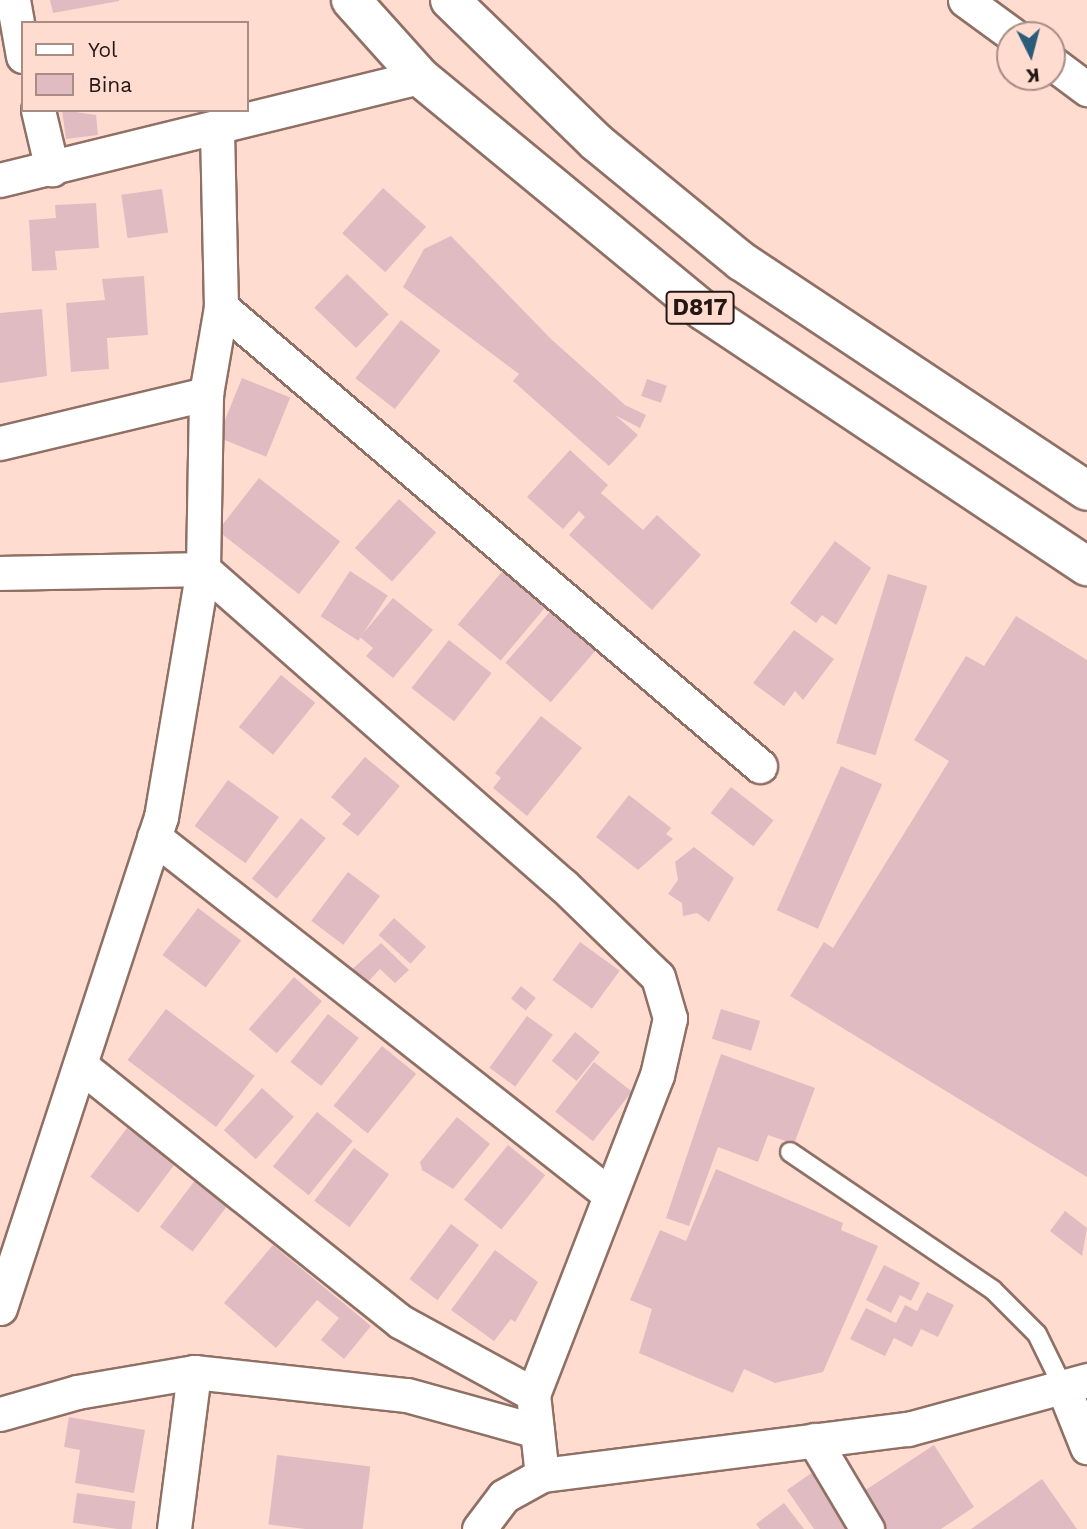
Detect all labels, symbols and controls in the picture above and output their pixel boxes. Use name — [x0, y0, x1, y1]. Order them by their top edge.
legend — [21, 21, 248, 112]
north arrow — [996, 21, 1066, 91]
text: Yol — [88, 37, 118, 62]
text: K — [1025, 63, 1041, 88]
text: Bina — [88, 72, 132, 97]
road number: D817 — [665, 288, 735, 328]

